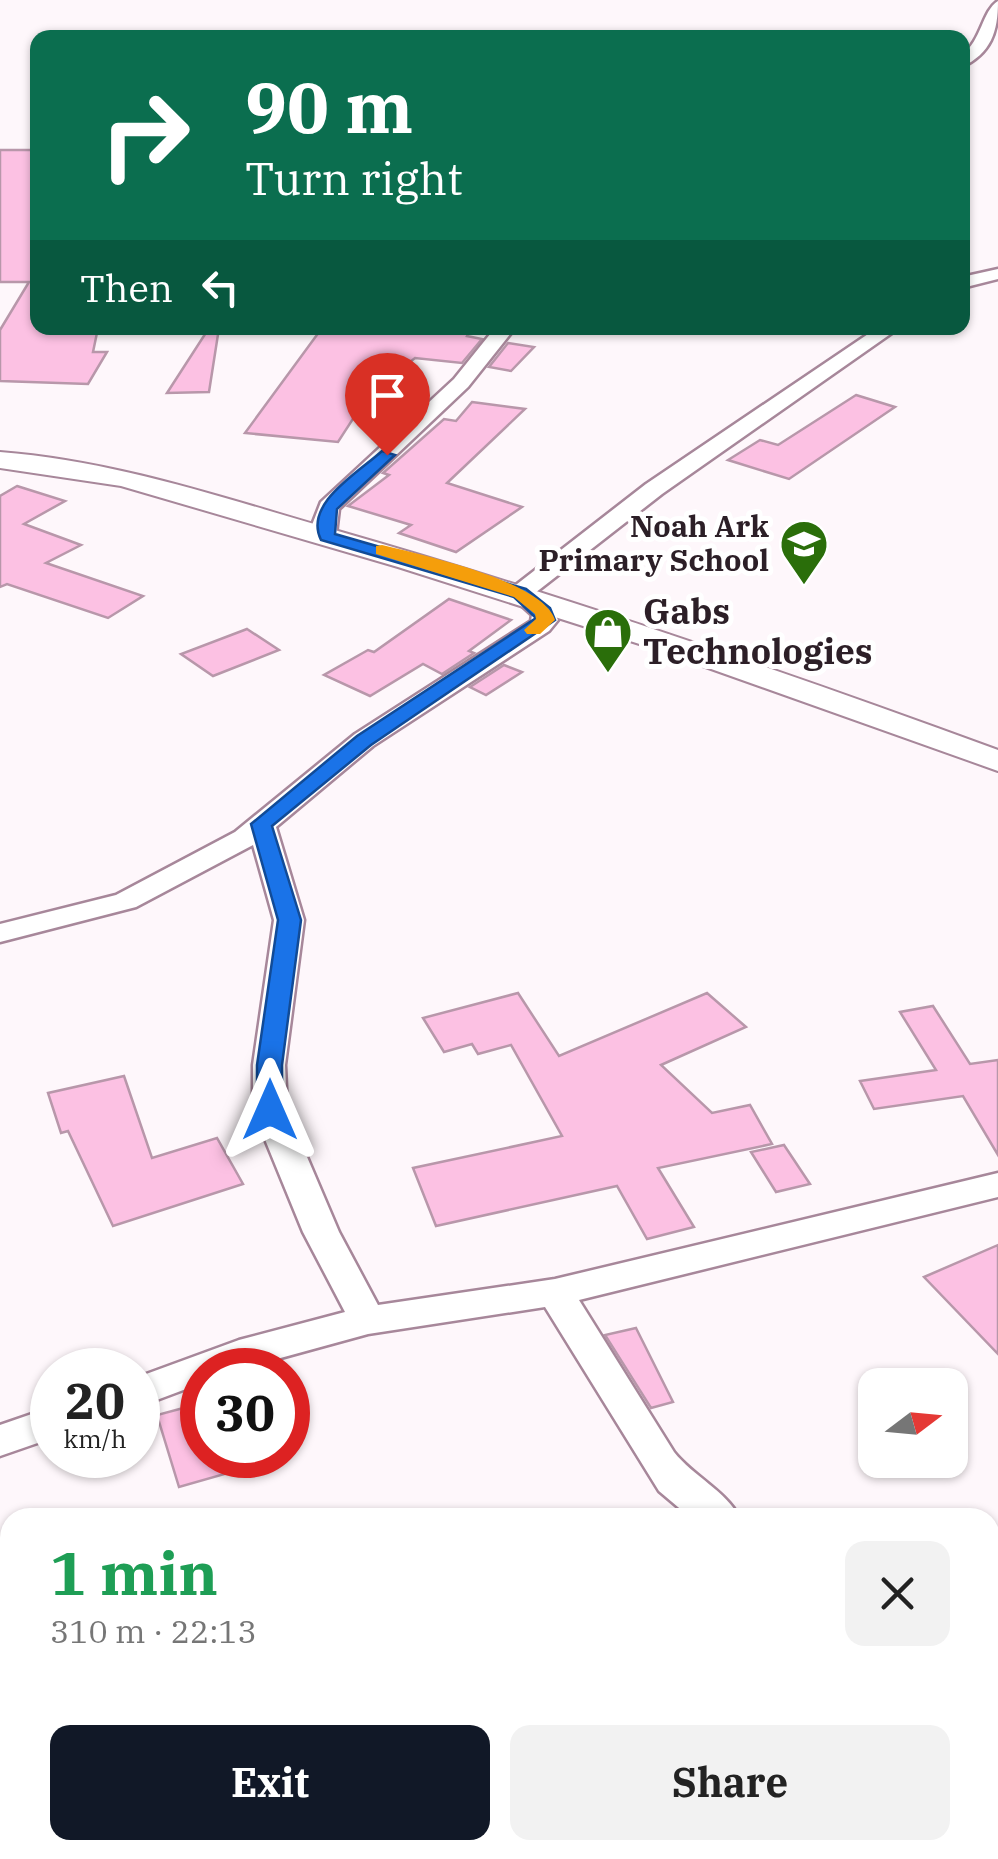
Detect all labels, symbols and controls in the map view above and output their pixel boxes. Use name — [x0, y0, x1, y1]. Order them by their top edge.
text: 90 m — [245, 61, 413, 152]
icon: right — [80, 70, 210, 200]
text: Turn right — [245, 149, 463, 207]
icon: left — [193, 260, 248, 315]
text: Then — [80, 263, 173, 312]
pin — [345, 353, 430, 456]
icon: arrive — [360, 368, 415, 423]
place label: Noah Ark Primary School — [539, 506, 769, 579]
school or university icon: Noah Ark Primary School — [778, 518, 830, 586]
place label: Gabs Technologies — [643, 588, 873, 674]
shop icon: Gabs Technologies — [582, 606, 634, 674]
position arrow — [218, 1058, 322, 1162]
speed limit sign: 30 — [180, 1348, 310, 1478]
text: 20 — [65, 1368, 125, 1433]
north arrow — [858, 1368, 968, 1478]
map controls — [858, 1368, 968, 1478]
text: km/h — [63, 1422, 127, 1455]
text: 1 min — [50, 1533, 218, 1612]
button: close — [845, 1541, 950, 1646]
text: 310 m · 22:13 — [50, 1610, 257, 1652]
button: Exit — [50, 1725, 490, 1840]
button: Share — [510, 1725, 950, 1840]

